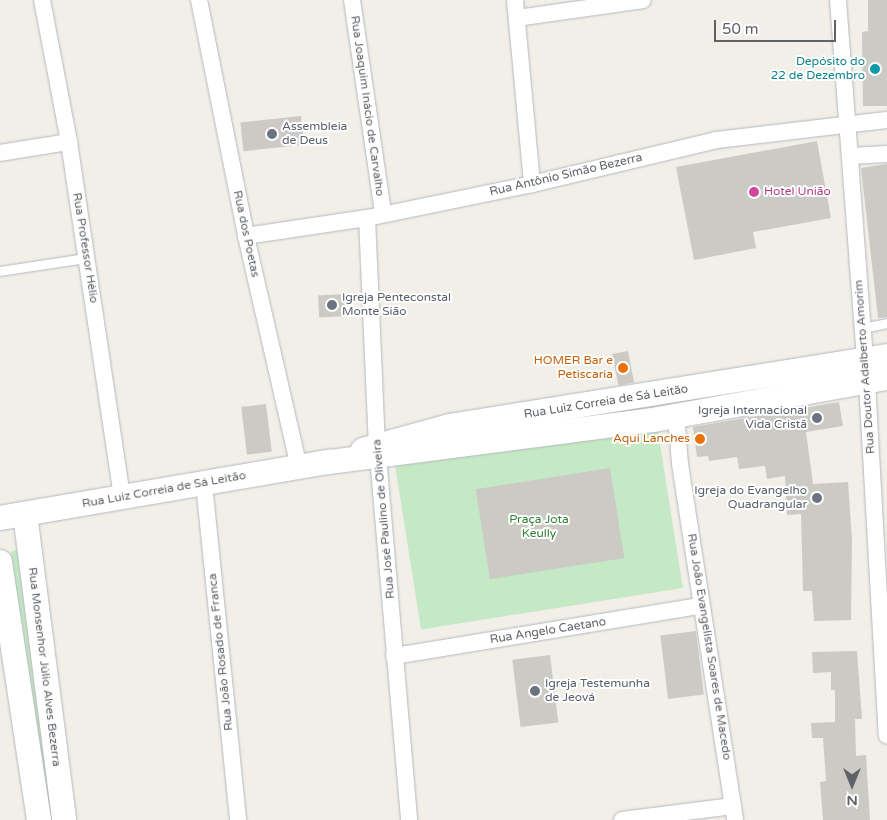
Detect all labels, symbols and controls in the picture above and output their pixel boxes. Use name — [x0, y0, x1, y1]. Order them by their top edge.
scale bar — [717, 10, 840, 42]
street label: Rua Joaquim Inácio de Carvalho — [347, 15, 387, 197]
text: 50 m — [722, 20, 759, 38]
place label: Depósito do 22 de Dezembro — [771, 55, 865, 83]
marker: Depósito do 22 de Dezembro — [869, 63, 881, 75]
place label: Assembleia de Deus — [282, 120, 347, 148]
marker: Assembleia de Deus — [266, 128, 278, 140]
street label: Rua Antônio Simão Bezerra — [488, 150, 644, 200]
place label: Hotel União — [764, 185, 831, 199]
marker: Hotel União — [748, 186, 760, 198]
street label: Rua dos Poetas — [230, 189, 262, 279]
street label: Rua Professor Hélio — [69, 192, 101, 304]
street label: Rua Doutor Adalberto Amorim — [852, 280, 878, 454]
place label: Igreja Penteconstal Monte Sião — [342, 291, 451, 319]
marker: Igreja Penteconstal Monte Sião — [326, 299, 338, 311]
place label: HOMER Bar e Petiscaria — [534, 354, 613, 382]
marker: HOMER Bar e Petiscaria — [617, 362, 629, 374]
street label: Rua Luiz Correia de Sá Leitão — [523, 382, 689, 422]
place label: Igreja Internacional Vida Cristã — [698, 404, 807, 432]
marker: Igreja Internacional Vida Cristã — [811, 412, 823, 424]
place label: Aqui Lanches — [613, 432, 690, 446]
marker: Aqui Lanches — [694, 433, 706, 445]
street label: Rua José Paulino de Oliveira — [370, 439, 398, 599]
street label: Rua Luiz Correia de Sá Leitão — [81, 468, 247, 512]
place label: Igreja do Evangelho Quadrangular — [694, 484, 807, 512]
marker: Igreja do Evangelho Quadrangular — [811, 492, 823, 504]
park label: Praça Jota Keully — [509, 513, 569, 541]
street label: Rua João Evangelista Soares de Macedo — [684, 533, 734, 761]
street label: Rua Monsenhor Júlio Alves Bezerra — [25, 566, 63, 768]
street label: Rua João Rosado de Franca — [206, 573, 236, 731]
street label: Rua Angelo Caetano — [489, 615, 607, 647]
place label: Igreja Testemunha de Jeová — [545, 677, 650, 705]
marker: Igreja Testemunha de Jeová — [529, 685, 541, 697]
north arrow — [827, 760, 877, 810]
text: N — [846, 792, 858, 809]

